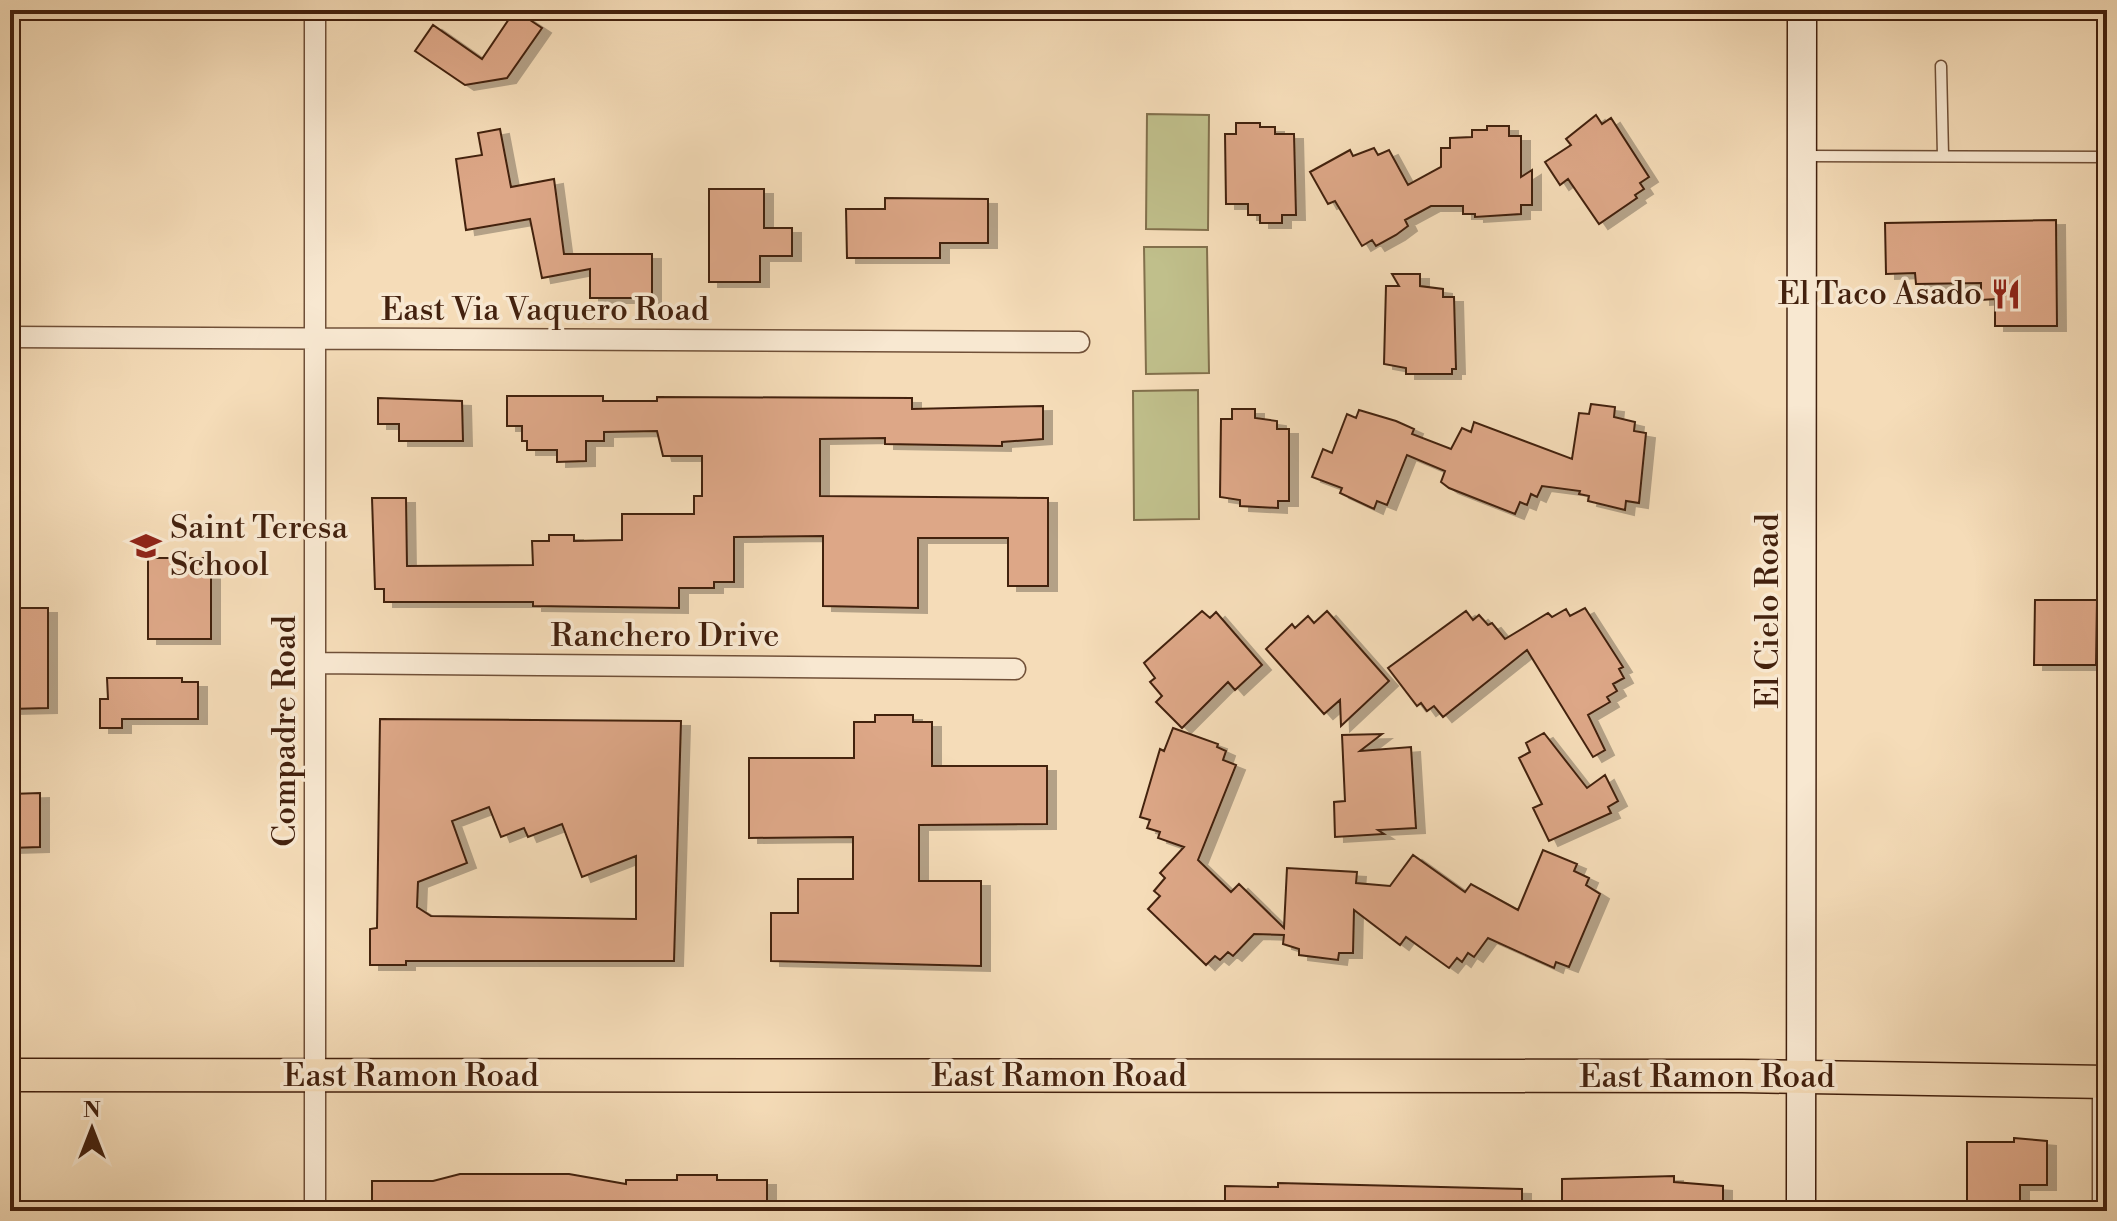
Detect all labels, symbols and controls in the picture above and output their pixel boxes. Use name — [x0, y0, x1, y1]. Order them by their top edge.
place label: El Taco Asado — [1778, 274, 1982, 314]
restaurant icon: El Taco Asado — [1989, 277, 2023, 311]
street label: East Via Vaquero Road — [381, 290, 709, 330]
place label: Saint Teresa School — [170, 508, 349, 585]
street label: El Cielo Road — [1748, 513, 1788, 709]
school or university icon: Saint Teresa School — [129, 529, 163, 563]
street label: Compadre Road — [265, 615, 305, 847]
street label: Ranchero Drive — [551, 616, 779, 656]
street label: East Ramon Road — [283, 1056, 539, 1096]
street label: East Ramon Road — [931, 1056, 1187, 1096]
street label: East Ramon Road — [1579, 1057, 1835, 1097]
north arrow — [52, 1089, 132, 1169]
text: N — [83, 1097, 101, 1124]

